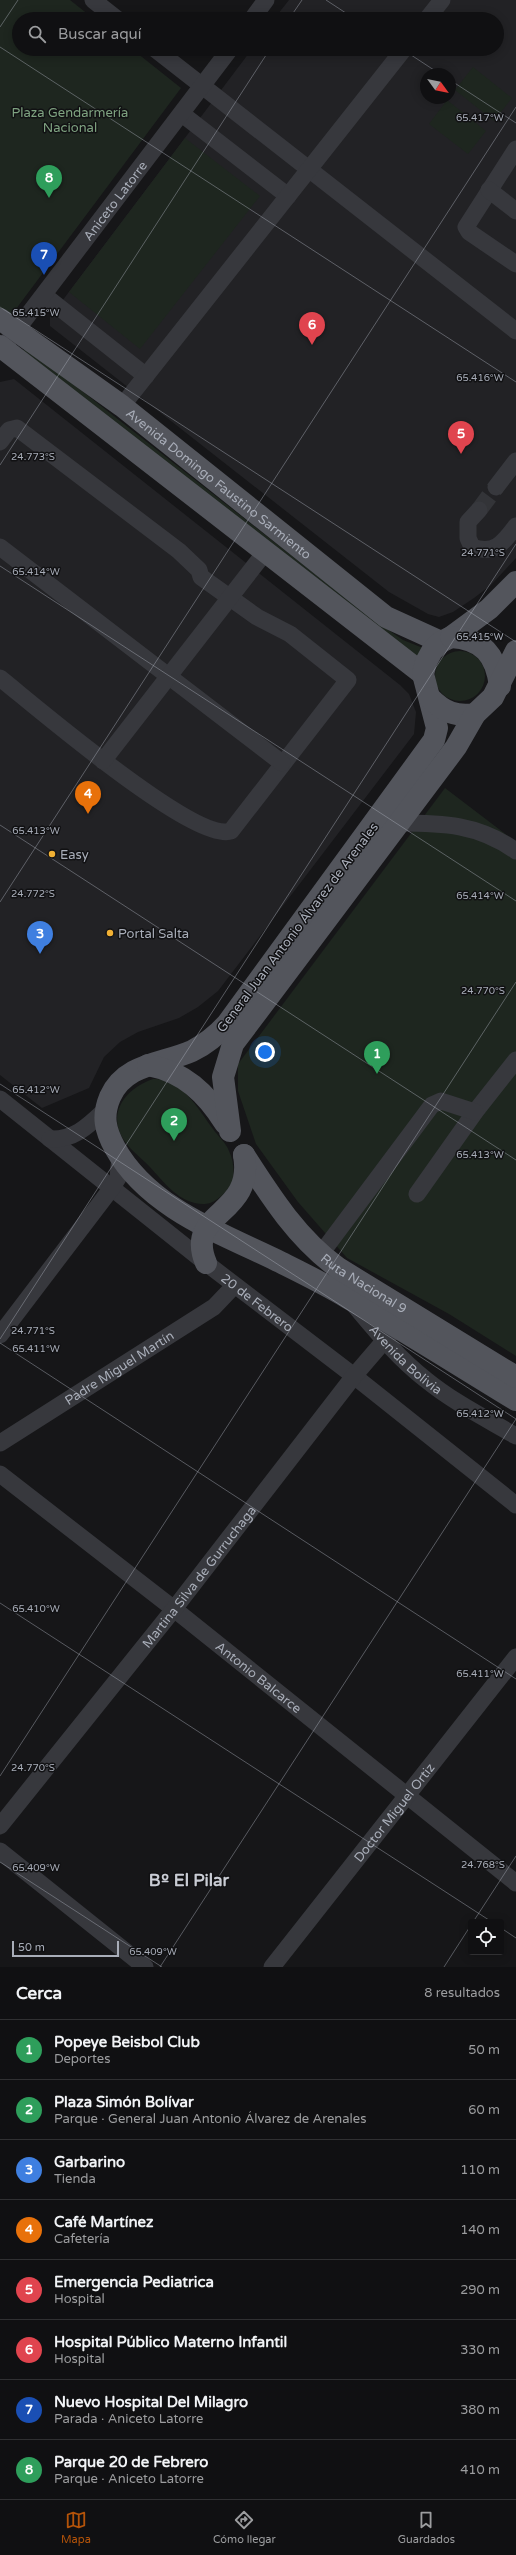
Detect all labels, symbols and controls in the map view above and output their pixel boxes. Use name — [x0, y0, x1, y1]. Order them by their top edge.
search box — [12, 12, 504, 56]
icon: search — [26, 23, 48, 45]
text: Buscar aquí — [58, 25, 141, 43]
north arrow — [420, 68, 456, 104]
park label: Plaza Gendarmería Nacional — [12, 105, 128, 136]
text: 65.417°W — [456, 112, 504, 124]
street label: Aniceto Latorre — [80, 158, 151, 244]
pin: 8 — [36, 165, 62, 198]
pin: 7 — [31, 242, 57, 275]
text: 65.415°W — [12, 307, 60, 319]
pin: 6 — [299, 312, 325, 345]
text: 65.416°W — [456, 372, 504, 384]
street label: Avenida Domingo Faustino Sarmiento — [122, 405, 314, 563]
pin: 5 — [448, 421, 474, 454]
text: 24.773°S — [11, 451, 55, 463]
text: 24.771°S — [461, 547, 505, 559]
text: 65.414°W — [12, 566, 60, 578]
text: 65.415°W — [456, 631, 504, 643]
pin: 4 — [75, 781, 101, 814]
street label: General Juan Antonio Álvarez de Arenales — [214, 820, 382, 1036]
text: 65.413°W — [12, 825, 60, 837]
place label: Easy — [60, 847, 89, 863]
marker: Easy — [47, 849, 57, 859]
text: 24.772°S — [11, 888, 55, 900]
text: 65.414°W — [456, 890, 504, 902]
pin: 3 — [27, 921, 53, 954]
place label: Portal Salta — [118, 926, 189, 942]
marker: Portal Salta — [105, 928, 115, 938]
text: 24.770°S — [461, 985, 505, 997]
pin: 1 — [364, 1041, 390, 1074]
your location — [255, 1042, 275, 1062]
text: 65.412°W — [12, 1084, 60, 1096]
pin: 2 — [161, 1108, 187, 1141]
text: 65.413°W — [456, 1149, 504, 1161]
street label: Ruta Nacional 9 — [317, 1251, 409, 1317]
street label: 20 de Febrero — [218, 1270, 296, 1336]
street label: Avenida Bolivia — [366, 1322, 445, 1398]
text: 24.771°S — [11, 1325, 55, 1337]
street label: Padre Miguel Martín — [62, 1328, 177, 1409]
text: 65.411°W — [12, 1343, 60, 1355]
text: 65.412°W — [456, 1408, 504, 1420]
street label: Martina Silva de Gurruchaga — [139, 1503, 260, 1651]
text: 65.410°W — [12, 1603, 60, 1615]
street label: Antonio Balcarce — [212, 1639, 304, 1717]
text: 65.411°W — [456, 1668, 504, 1680]
street label: Doctor Miguel Ortiz — [351, 1760, 438, 1865]
text: 24.770°S — [11, 1762, 55, 1774]
text: 24.768°S — [461, 1859, 505, 1871]
text: 65.409°W — [12, 1862, 60, 1874]
district label: Bº El Pilar — [149, 1870, 230, 1891]
map controls — [468, 1919, 504, 1955]
button: locate — [468, 1919, 504, 1955]
scale bar — [12, 1939, 119, 1958]
text: 50 m — [18, 1941, 45, 1954]
text: 65.409°W — [129, 1946, 177, 1958]
text: Cerca — [16, 1983, 62, 2004]
text: 8 resultados — [424, 1985, 500, 2001]
text: Popeye Beisbol Club — [54, 2033, 200, 2051]
text: 1 — [25, 2042, 33, 2058]
text: 50 m — [468, 2042, 500, 2058]
text: Deportes — [54, 2051, 110, 2067]
text: Plaza Simón Bolívar — [54, 2093, 194, 2111]
text: 2 — [25, 2102, 33, 2118]
text: 60 m — [468, 2102, 500, 2118]
text: Parque · General Juan Antonio Álvarez de Arenales — [54, 2111, 366, 2127]
text: Garbarino — [54, 2153, 125, 2171]
text: 3 — [25, 2162, 33, 2178]
text: 110 m — [460, 2162, 500, 2178]
text: Tienda — [54, 2171, 96, 2187]
text: Café Martínez — [54, 2213, 154, 2231]
text: 4 — [25, 2222, 33, 2238]
text: 140 m — [460, 2222, 500, 2238]
text: Cafetería — [54, 2231, 110, 2247]
text: Emergencia Pediatrica — [54, 2273, 214, 2291]
text: 5 — [25, 2282, 33, 2298]
text: 290 m — [460, 2282, 500, 2298]
text: Hospital — [54, 2291, 105, 2307]
text: Hospital Público Materno Infantil — [54, 2333, 287, 2351]
text: 6 — [25, 2342, 33, 2358]
text: 330 m — [460, 2342, 500, 2358]
text: Hospital — [54, 2351, 105, 2367]
text: Nuevo Hospital Del Milagro — [54, 2393, 248, 2411]
text: 7 — [25, 2402, 33, 2418]
text: 380 m — [460, 2402, 500, 2418]
text: Parada · Aniceto Latorre — [54, 2411, 203, 2427]
text: Parque 20 de Febrero — [54, 2453, 208, 2471]
text: 8 — [25, 2462, 33, 2478]
text: 410 m — [460, 2462, 500, 2478]
text: Parque · Aniceto Latorre — [54, 2471, 204, 2487]
tab: Mapa — [61, 2509, 91, 2546]
tab: Cómo llegar — [213, 2509, 276, 2546]
tab: Guardados — [398, 2509, 455, 2546]

